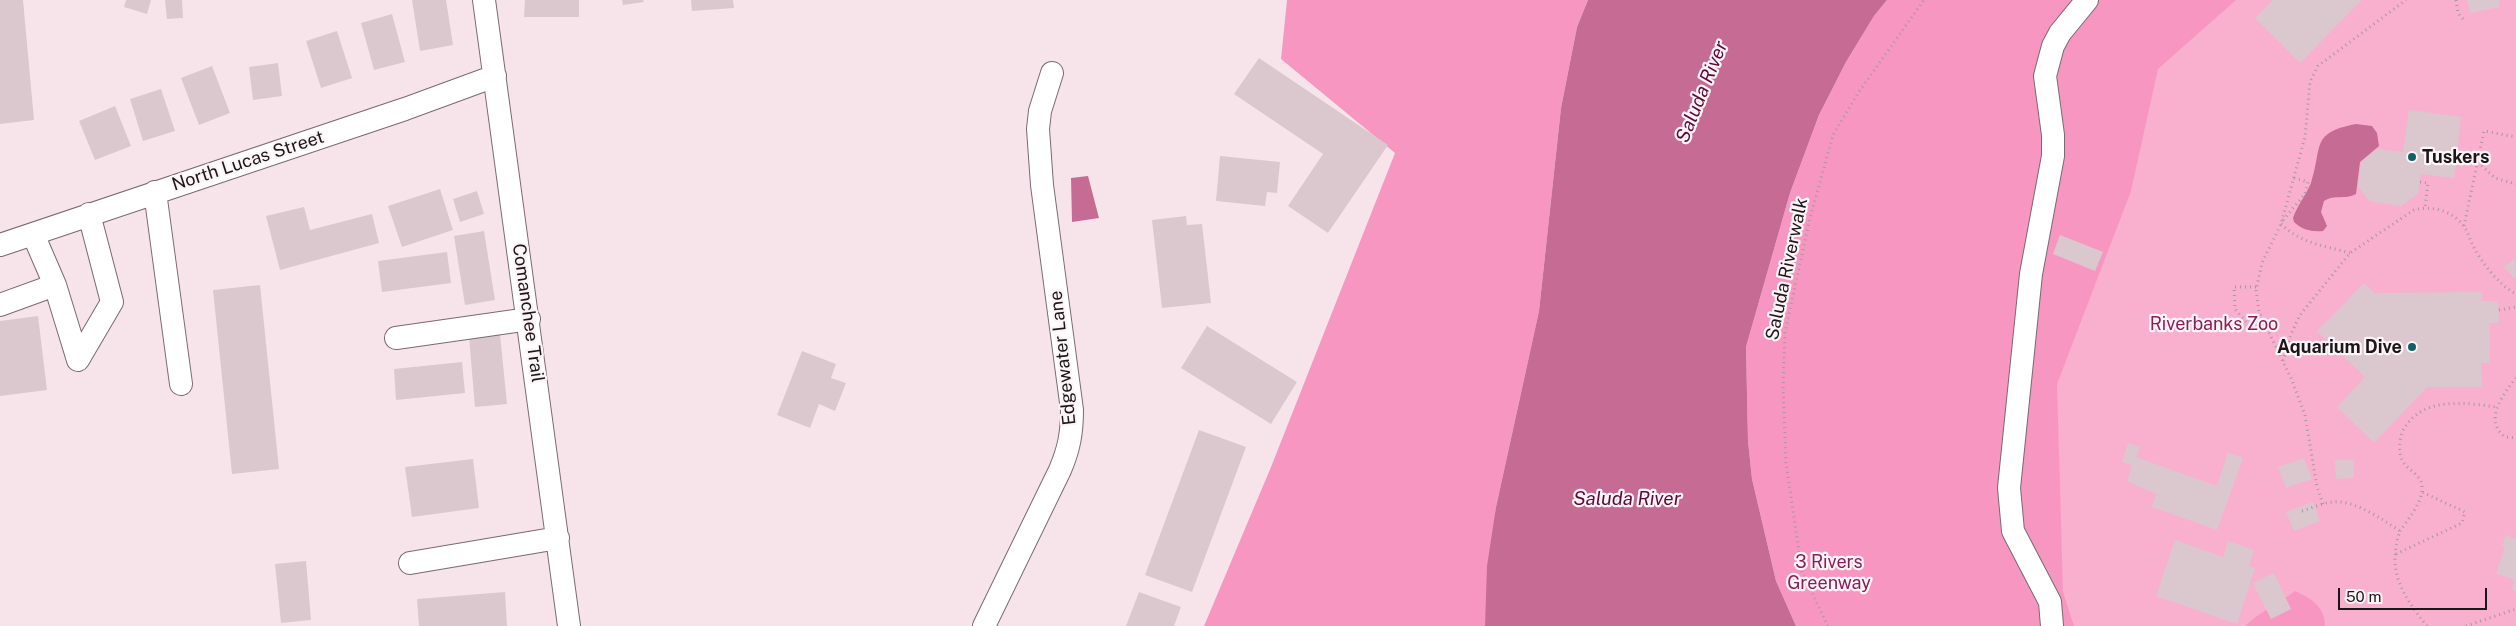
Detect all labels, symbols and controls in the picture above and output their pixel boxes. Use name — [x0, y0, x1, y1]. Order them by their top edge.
water label: Saluda River — [1671, 38, 1733, 146]
street label: North Lucas Street — [169, 126, 327, 196]
place label: Tuskers — [2422, 146, 2489, 168]
marker: Tuskers — [2406, 151, 2418, 163]
street label: Saluda Riverwalk — [1761, 196, 1813, 342]
street label: Comanchee Trail — [508, 242, 548, 384]
street label: Edgewater Lane — [1045, 290, 1081, 426]
park label: Riverbanks Zoo — [2150, 313, 2278, 335]
place label: Aquarium Dive — [2277, 336, 2402, 358]
marker: Aquarium Dive — [2406, 341, 2418, 353]
water label: Saluda River — [1573, 488, 1681, 510]
park label: 3 Rivers Greenway — [1787, 551, 1871, 594]
scale bar — [2341, 578, 2490, 610]
text: 50 m — [2346, 588, 2381, 605]

